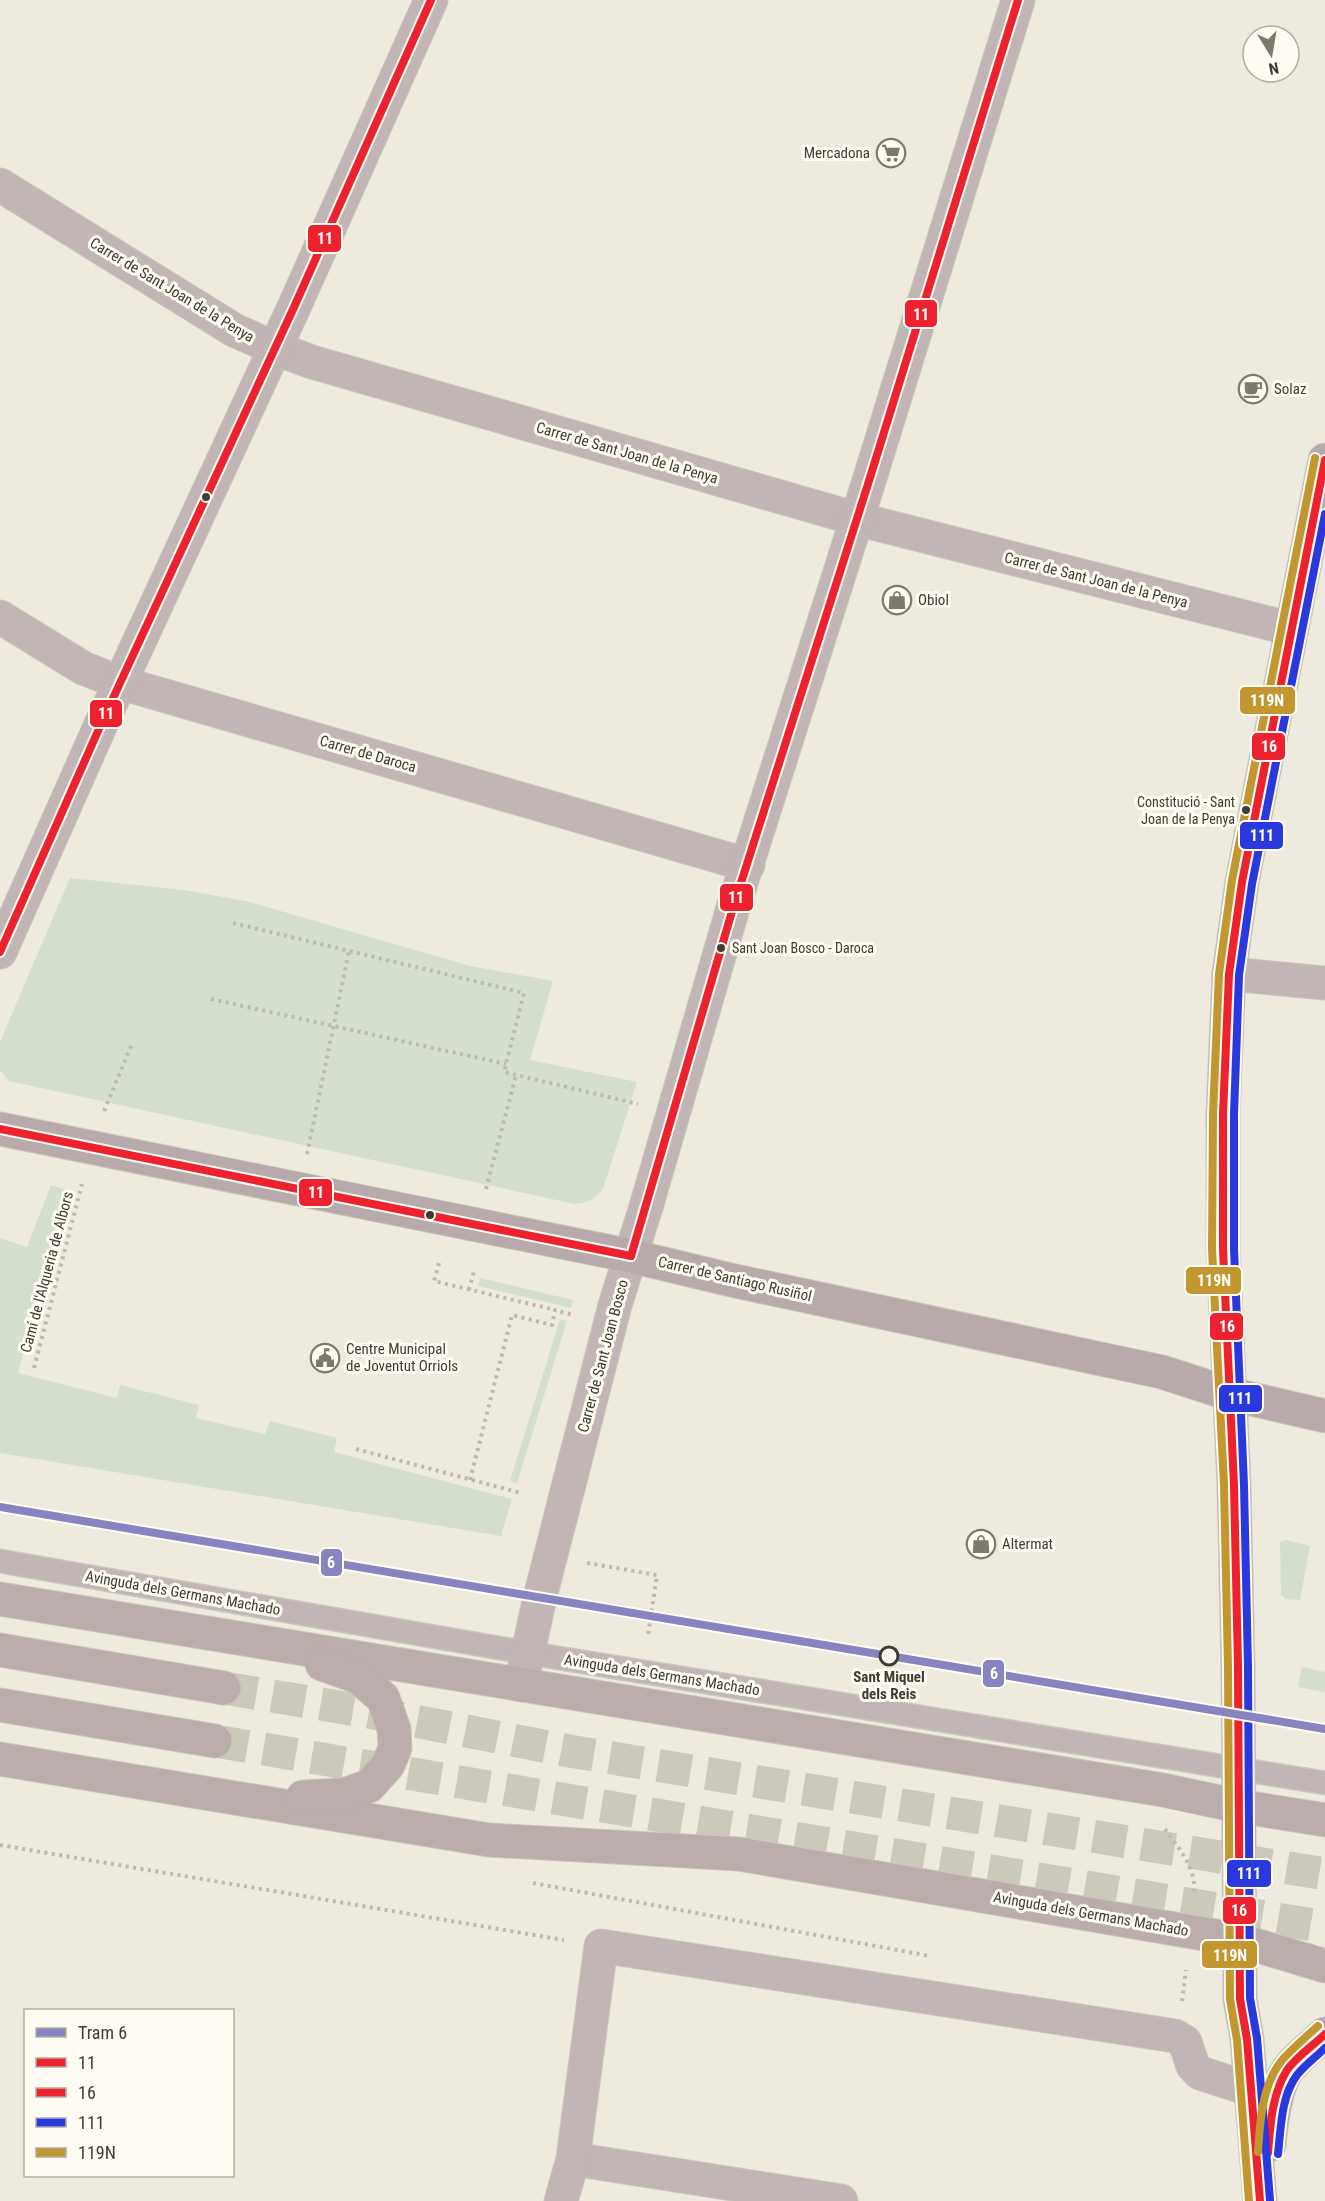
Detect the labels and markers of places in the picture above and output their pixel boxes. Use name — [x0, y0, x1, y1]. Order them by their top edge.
supermarket icon: Mercadona — [875, 137, 907, 169]
place label: Mercadona — [804, 144, 870, 162]
cafe icon: Solaz — [1237, 373, 1269, 405]
place label: Solaz — [1274, 380, 1307, 398]
unlabelled marker — [200, 491, 212, 503]
shop icon: Obiol — [881, 584, 913, 616]
place label: Obiol — [918, 591, 949, 609]
place label: Constitució - Sant Joan de la Penya — [1137, 794, 1235, 827]
marker: Constitució - Sant Joan de la Penya — [1240, 804, 1252, 816]
place label: Sant Joan Bosco - Daroca — [732, 940, 874, 956]
marker: Sant Joan Bosco - Daroca — [715, 942, 727, 954]
unlabelled marker — [424, 1209, 436, 1221]
place label: Centre Municipal de Joventut Orriols — [346, 1340, 458, 1375]
public building icon: Centre Municipal de Joventut Orriols — [309, 1342, 341, 1374]
shop icon: Altermat — [965, 1528, 997, 1560]
place label: Altermat — [1002, 1535, 1053, 1553]
marker: Sant Miquel dels Reis — [879, 1646, 899, 1666]
place label: Sant Miquel dels Reis — [853, 1668, 925, 1703]

